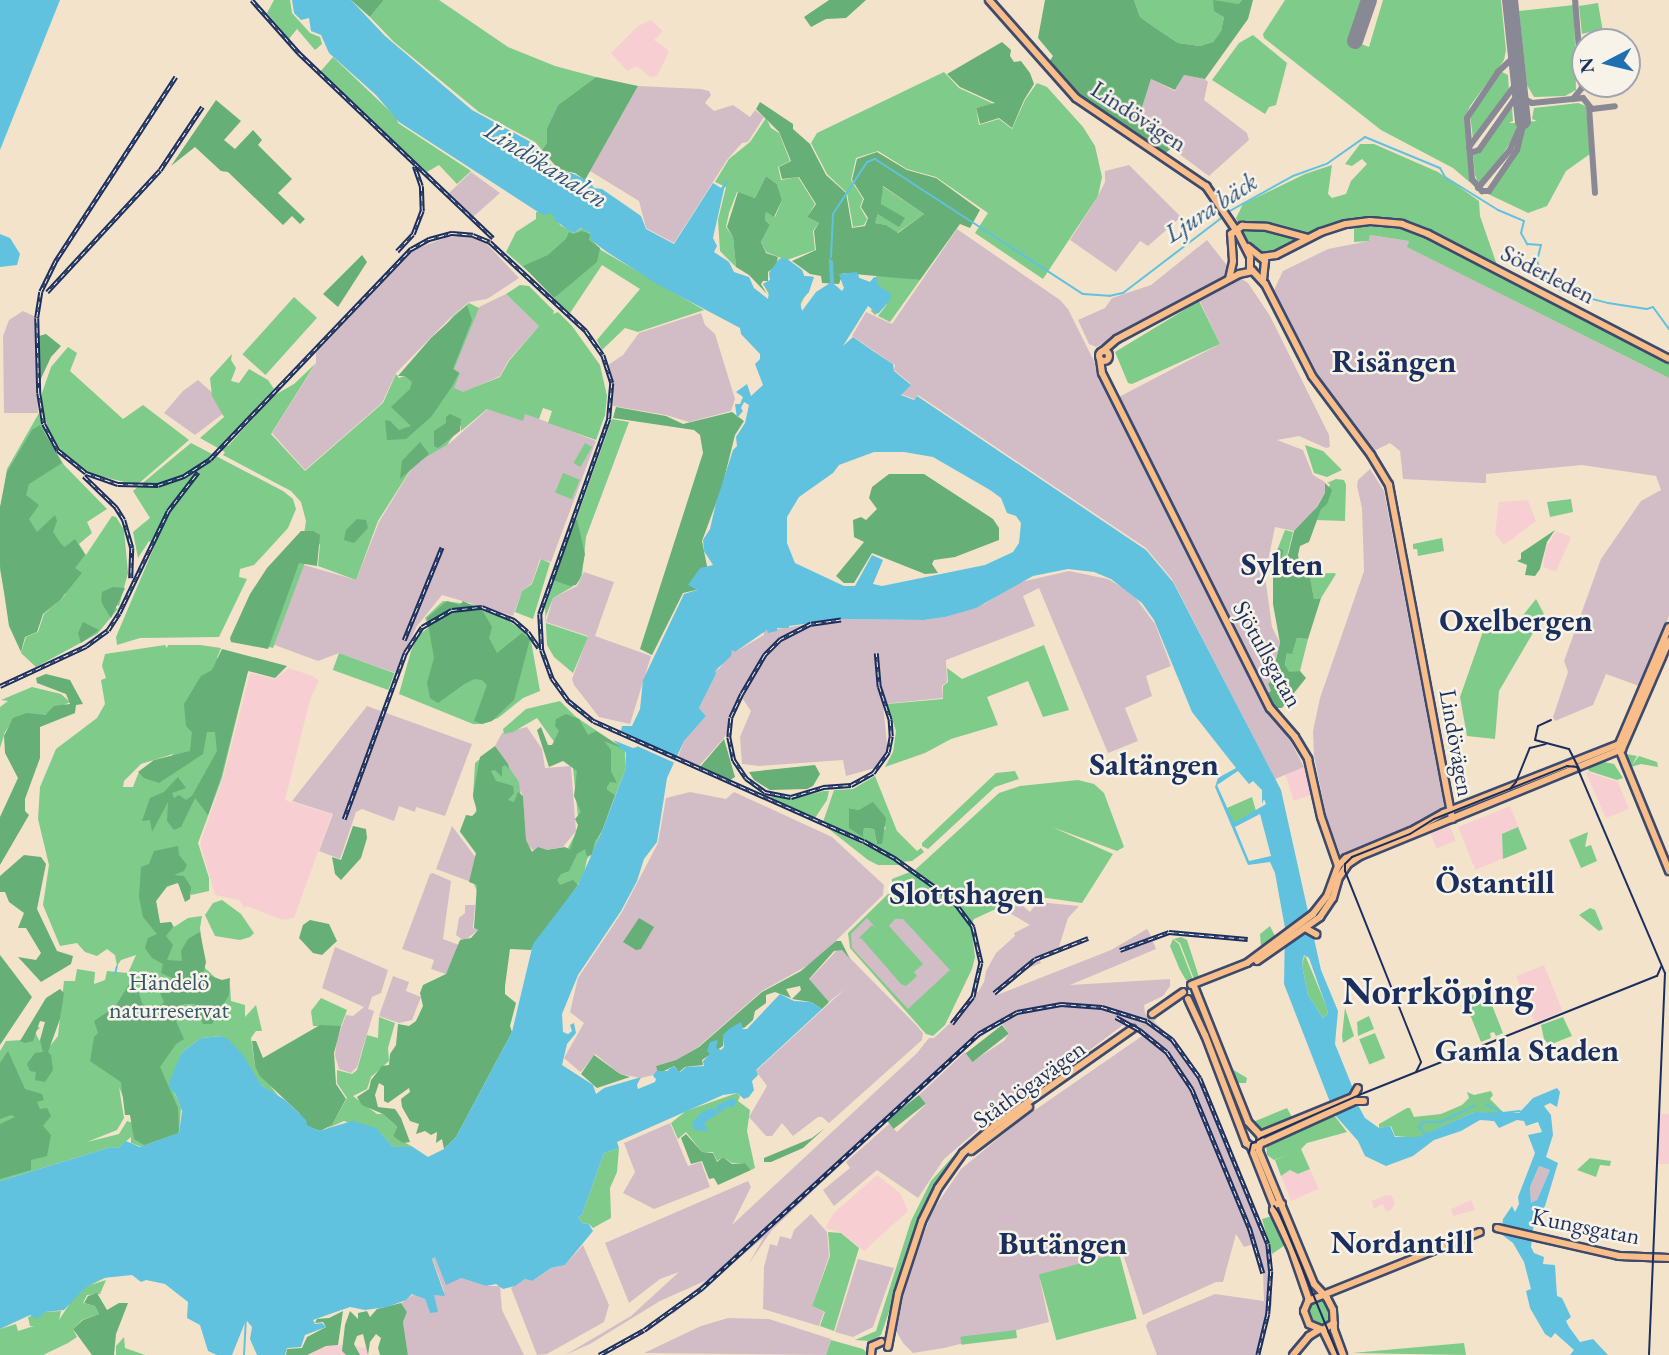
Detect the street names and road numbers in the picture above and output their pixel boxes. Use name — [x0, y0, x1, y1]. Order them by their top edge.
street label: Lindövägen — [1086, 74, 1192, 158]
street label: Söderleden — [1496, 238, 1600, 310]
street label: Sjötullsgatan — [1227, 596, 1309, 712]
street label: Lindövägen — [1433, 687, 1481, 799]
street label: Ståthögavägen — [967, 1034, 1091, 1134]
street label: Kungsgatan — [1529, 1201, 1643, 1251]

